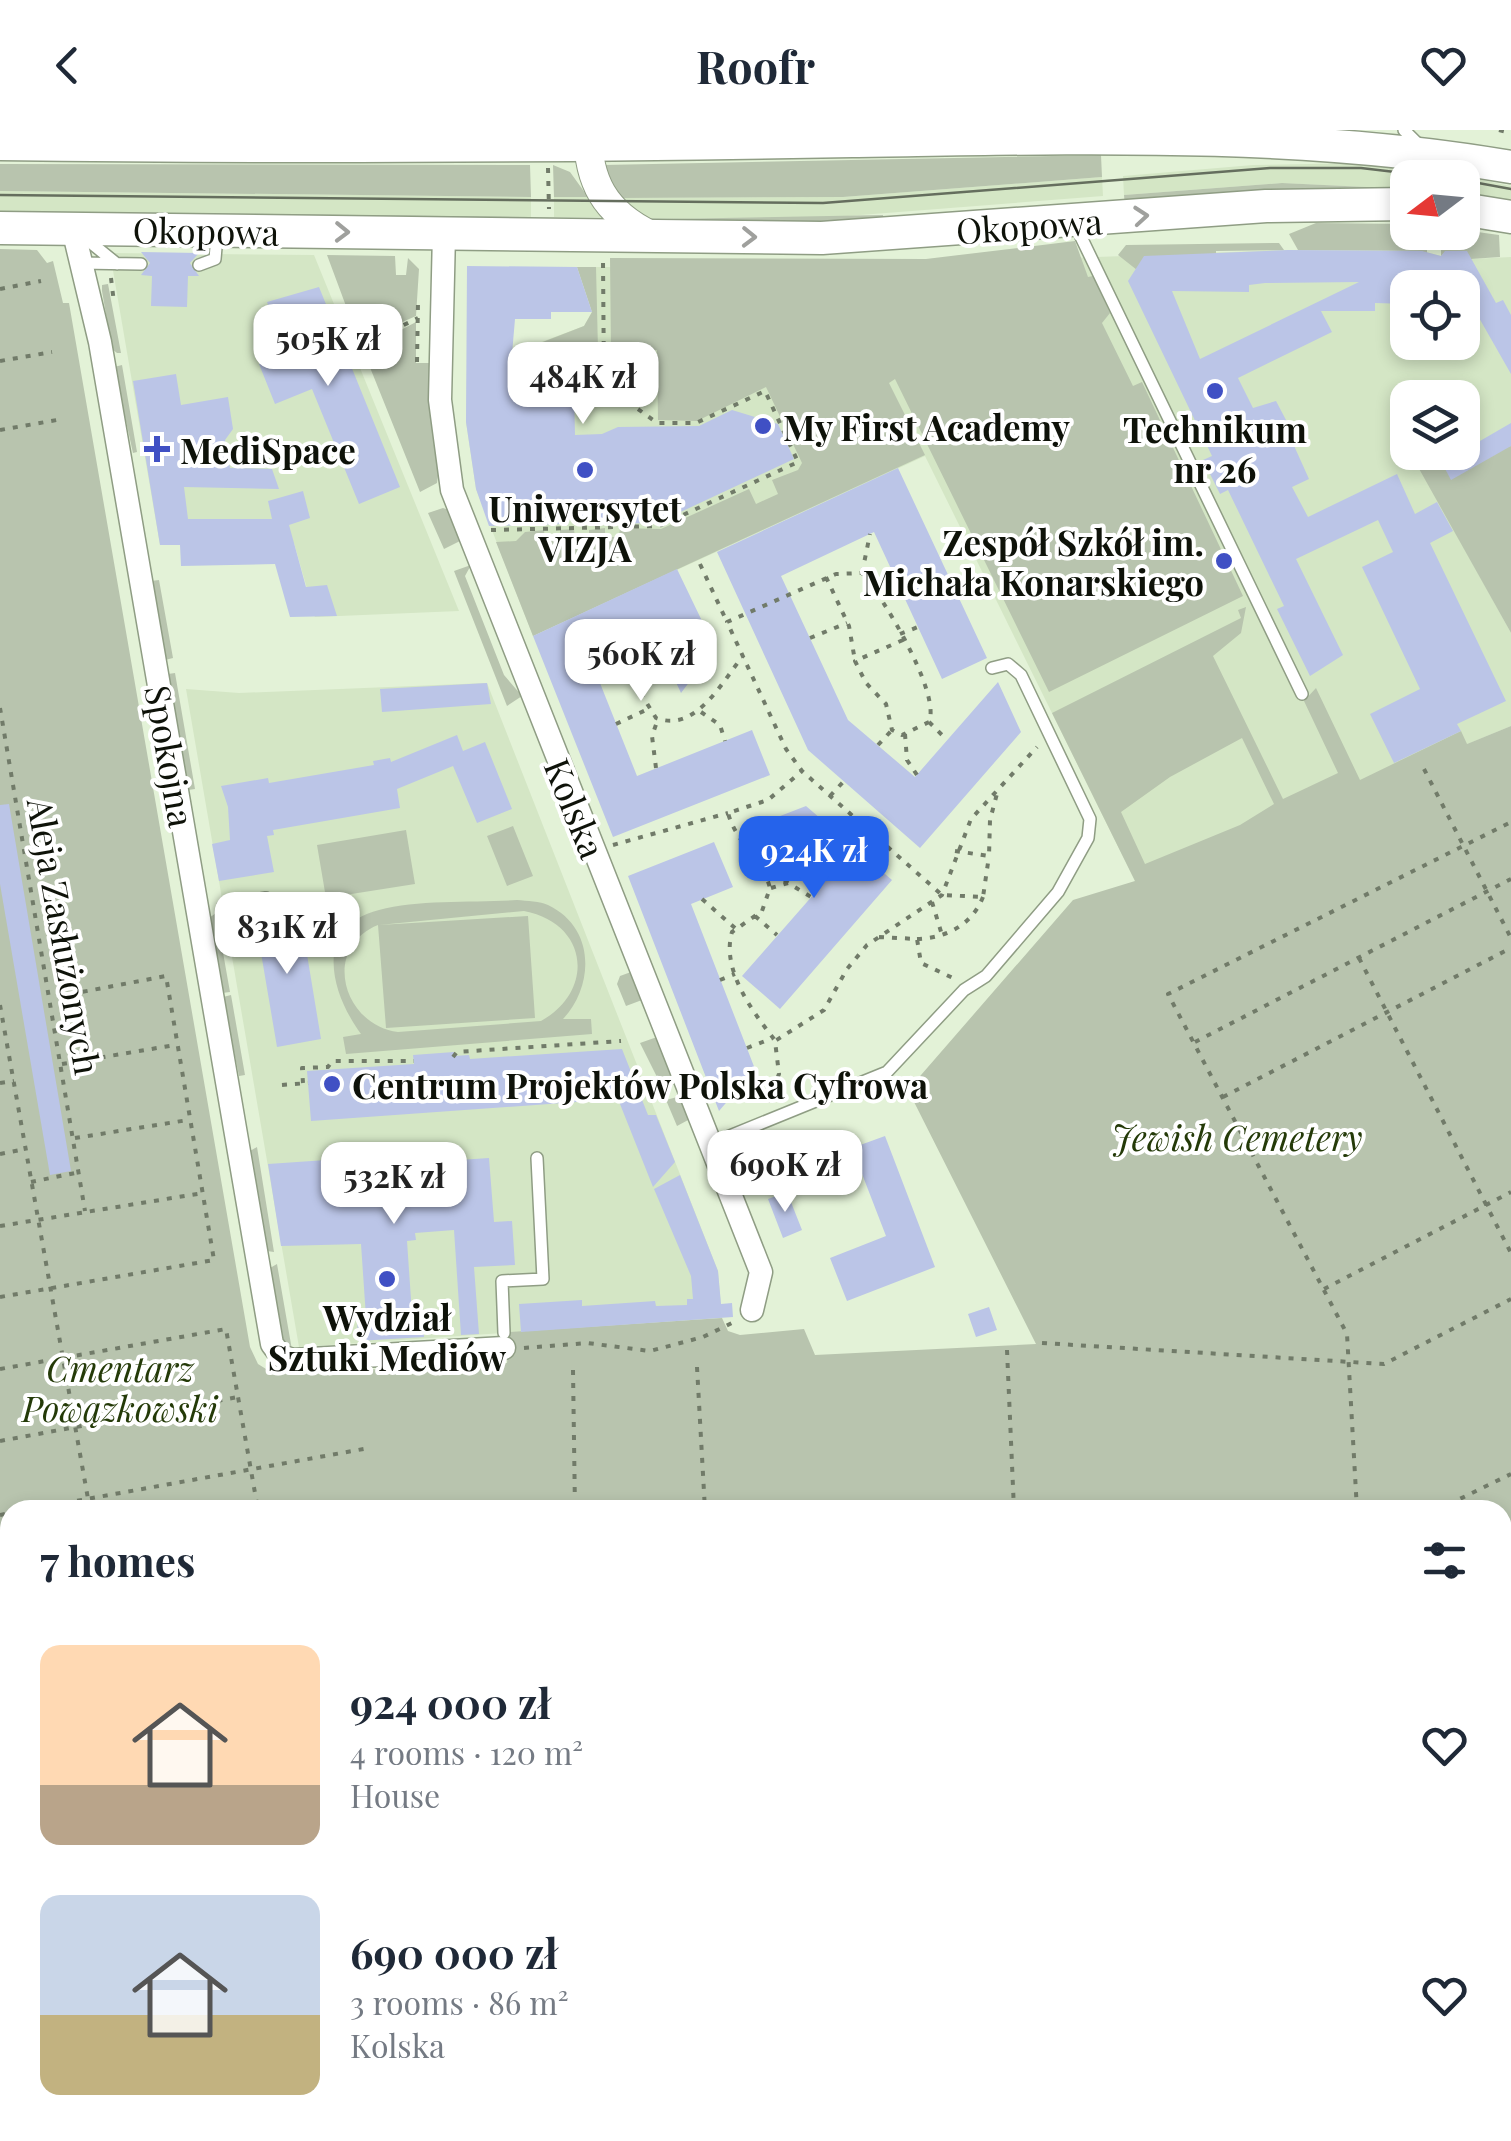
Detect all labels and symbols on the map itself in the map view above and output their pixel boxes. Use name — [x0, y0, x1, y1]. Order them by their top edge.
north arrow — [1390, 160, 1480, 250]
street label: Okopowa — [954, 196, 1104, 254]
street label: Okopowa — [132, 205, 280, 255]
one-way arrow — [1134, 206, 1150, 228]
one-way arrow — [336, 221, 351, 243]
one-way arrow — [741, 226, 757, 247]
pin: 505K zł — [236, 304, 420, 389]
pin: 484K zł — [491, 342, 675, 427]
marker: Technikum nr 26 — [1204, 380, 1226, 402]
place label: My First Academy — [783, 403, 1070, 450]
place label: Technikum nr 26 — [1123, 405, 1307, 492]
marker: My First Academy — [752, 415, 774, 437]
place label: MediSpace — [180, 426, 356, 473]
marker: MediSpace — [144, 436, 170, 462]
marker: Uniwersytet VIZJA — [574, 459, 596, 481]
place label: Uniwersytet VIZJA — [488, 484, 682, 571]
place label: Zespół Szkół im. Michała Konarskiego — [863, 518, 1204, 605]
marker: Zespół Szkół im. Michała Konarskiego — [1213, 550, 1235, 572]
pin: 560K zł — [549, 619, 733, 704]
street label: Spokojna — [135, 681, 207, 831]
street label: Kolska — [535, 751, 617, 865]
street label: Aleja Zasłużonych — [17, 793, 113, 1078]
pin: 924K zł — [722, 816, 906, 901]
pin: 831K zł — [195, 892, 379, 977]
place label: Centrum Projektów Polska Cyfrowa — [352, 1061, 928, 1108]
marker: Centrum Projektów Polska Cyfrowa — [321, 1073, 343, 1095]
park label: Jewish Cemetery — [1111, 1113, 1363, 1160]
pin: 690K zł — [693, 1130, 877, 1215]
pin: 532K zł — [302, 1142, 486, 1227]
marker: Wydział Sztuki Mediów — [376, 1268, 398, 1290]
place label: Wydział Sztuki Mediów — [268, 1293, 507, 1380]
park label: Cmentarz Powązkowski — [20, 1344, 220, 1431]

